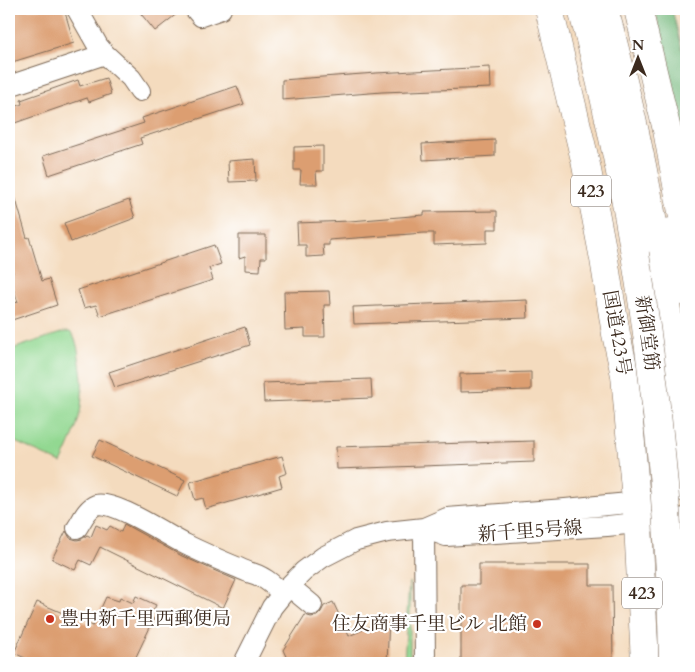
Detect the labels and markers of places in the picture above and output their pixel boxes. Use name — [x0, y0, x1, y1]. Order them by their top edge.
place label: 豊中新千里西郵便局 — [60, 606, 231, 632]
place label: 住友商事千里ビル 北館 — [332, 611, 527, 637]
marker: 豊中新千里西郵便局 — [44, 613, 56, 625]
marker: 住友商事千里ビル 北館 — [531, 618, 543, 630]

